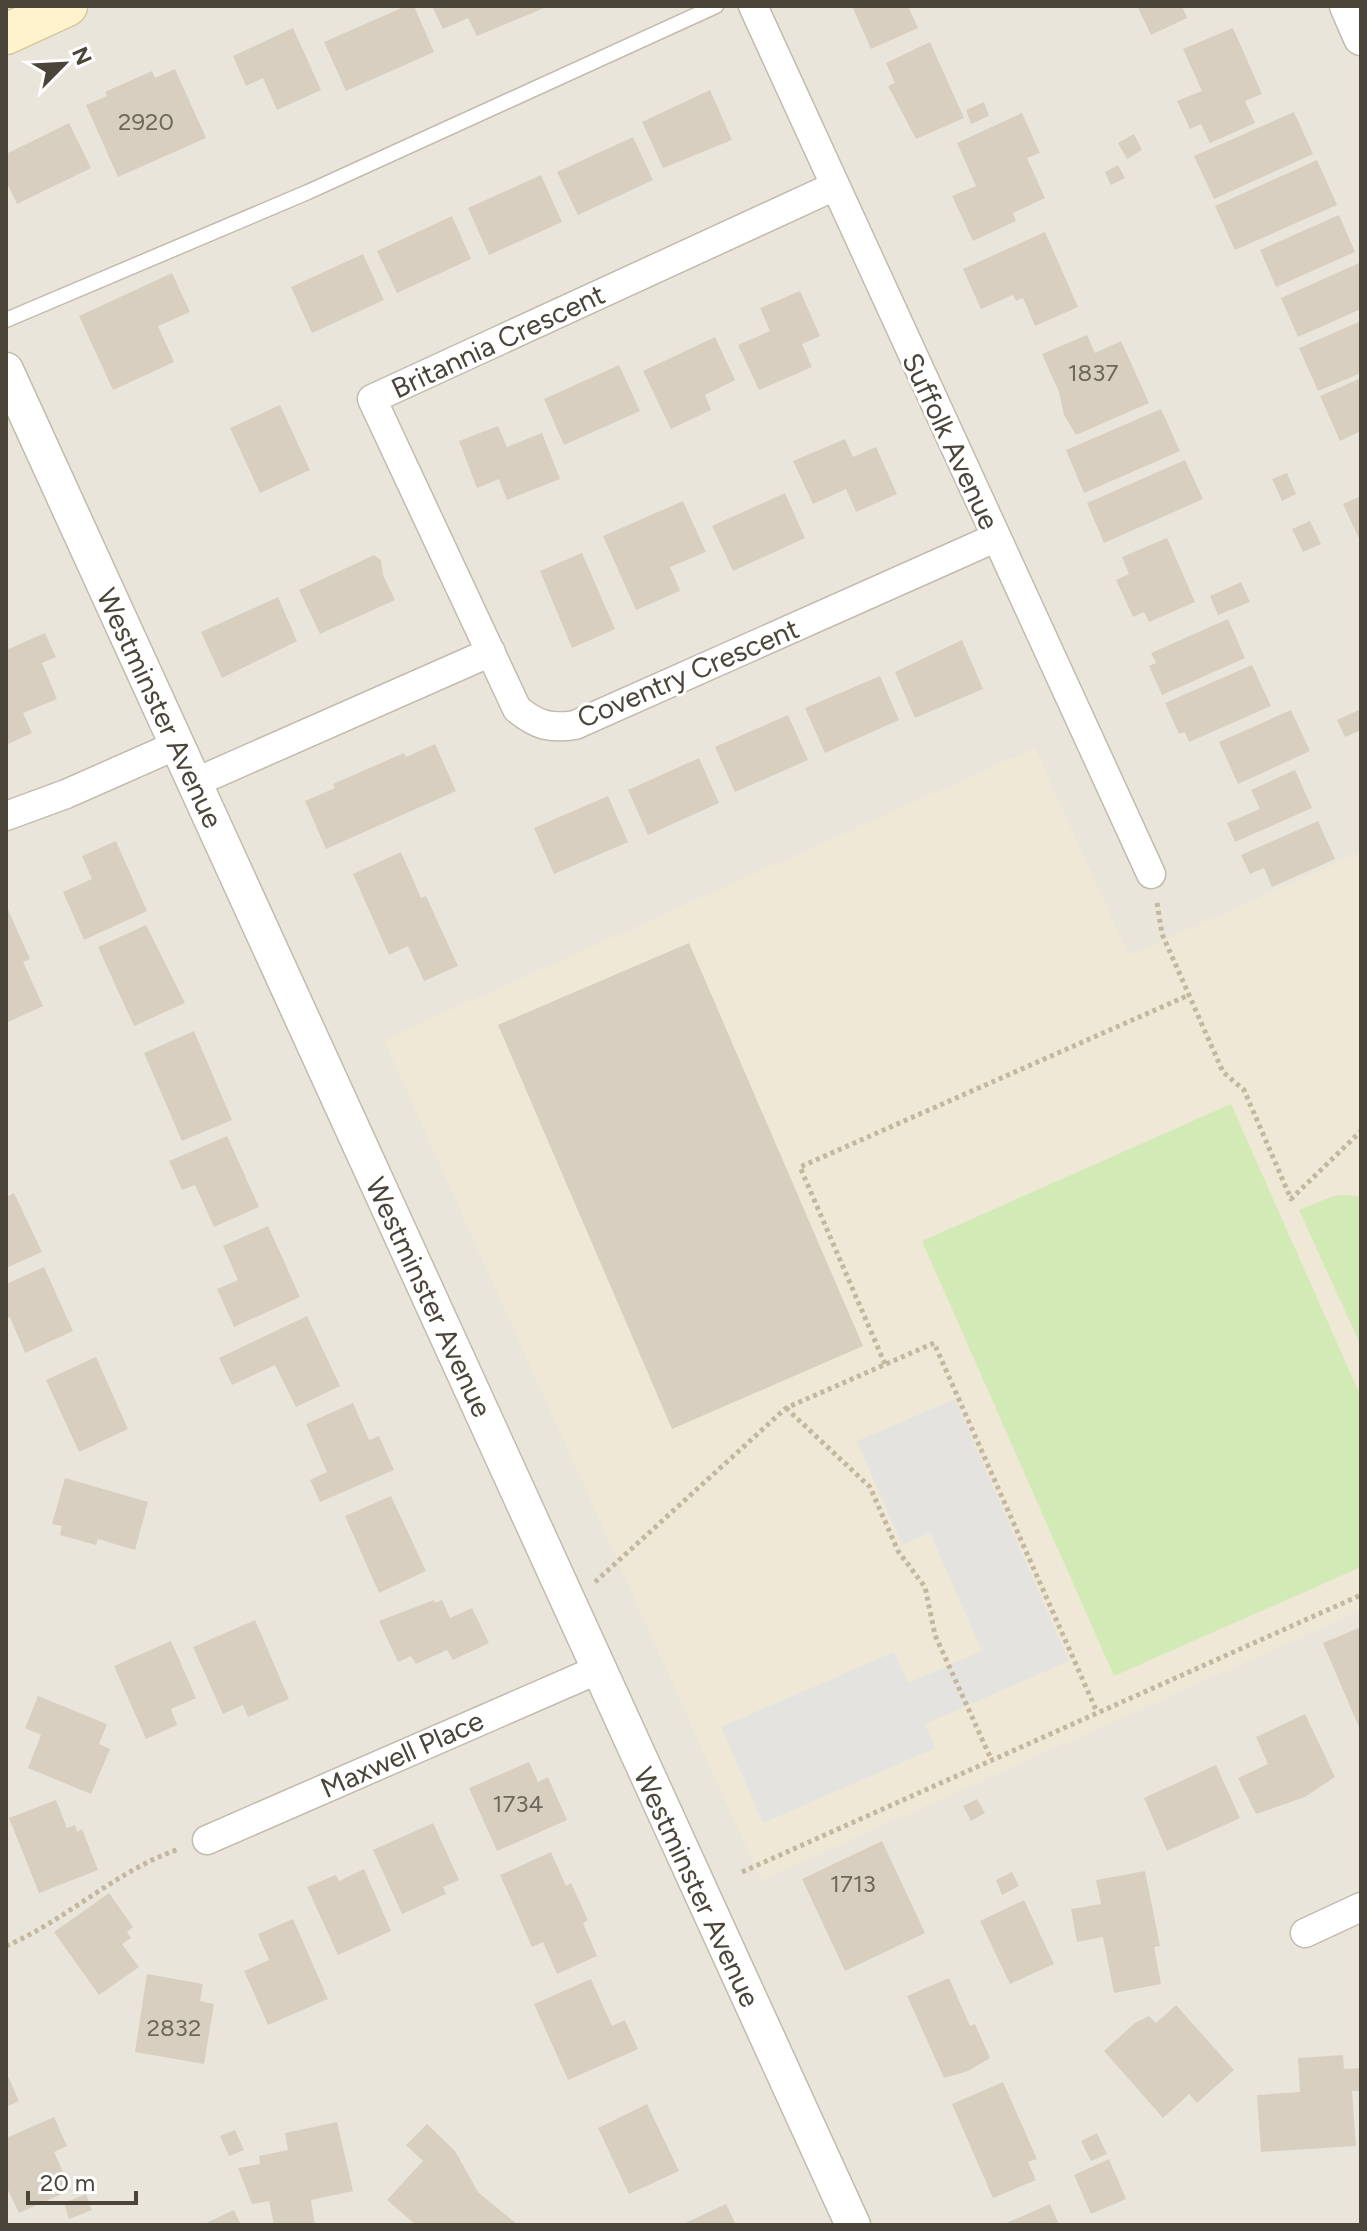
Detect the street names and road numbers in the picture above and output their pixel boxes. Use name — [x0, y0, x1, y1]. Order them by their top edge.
street label: Britannia Crescent — [386, 277, 610, 405]
street label: Suffolk Avenue — [895, 347, 1007, 535]
street label: Westminster Avenue — [90, 583, 230, 833]
street label: Coventry Crescent — [572, 611, 804, 735]
street label: Westminster Avenue — [359, 1172, 499, 1422]
street label: Maxwell Place — [315, 1703, 489, 1805]
street label: Westminster Avenue — [627, 1762, 767, 2012]

